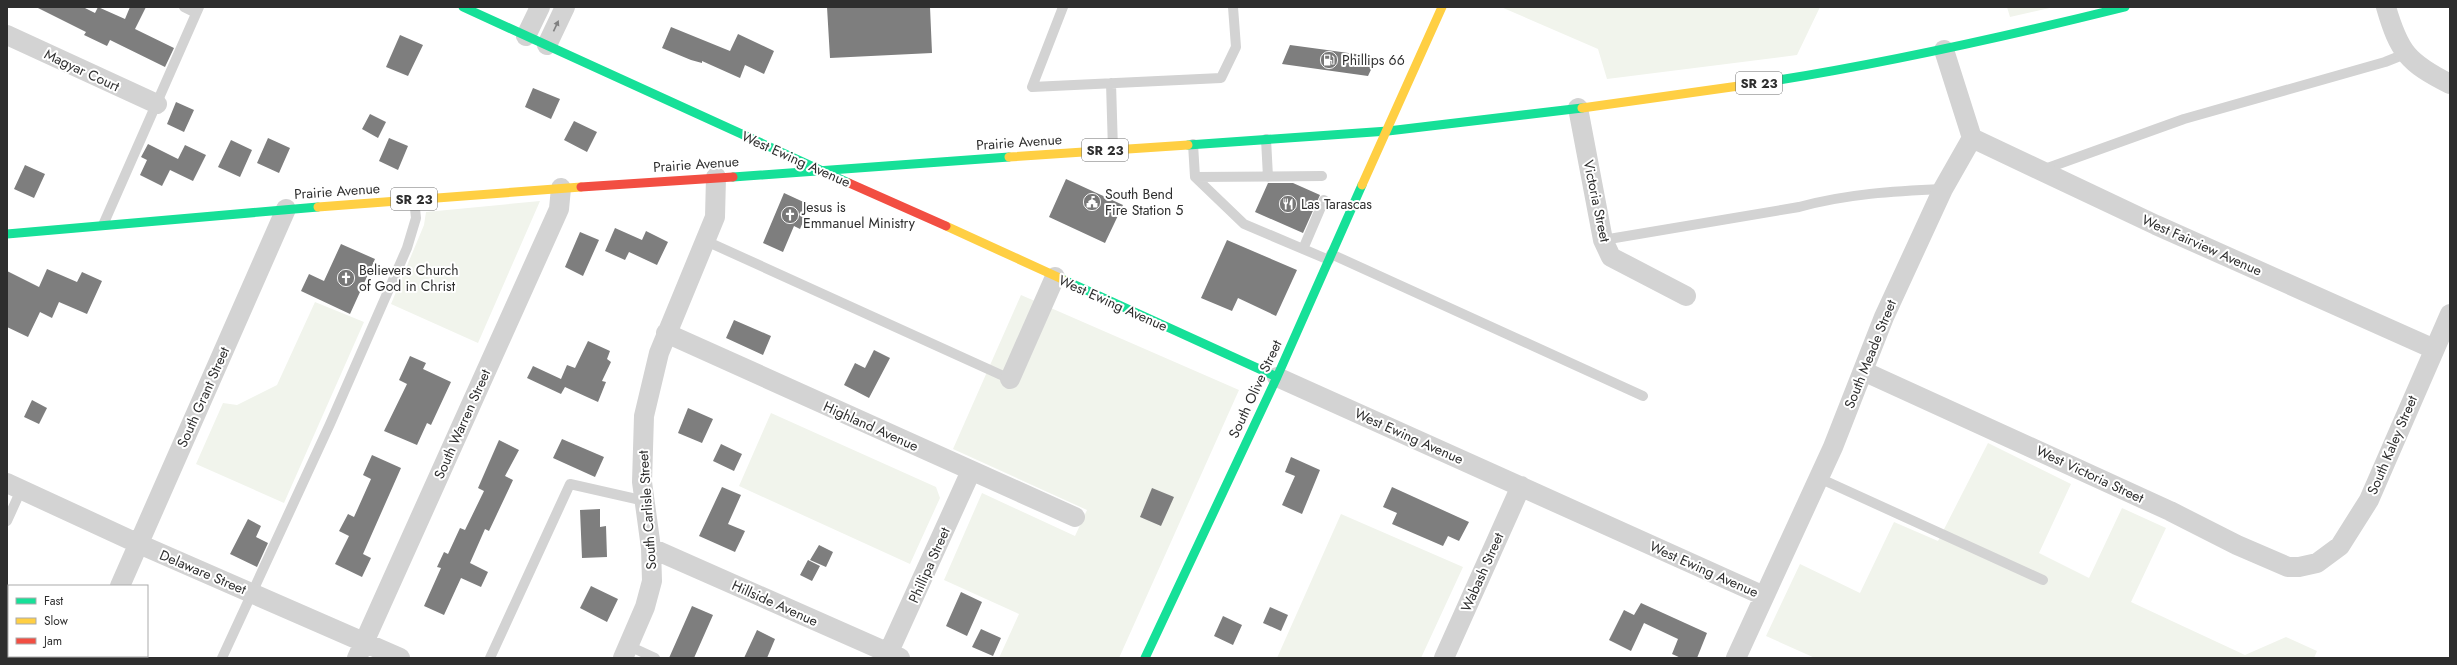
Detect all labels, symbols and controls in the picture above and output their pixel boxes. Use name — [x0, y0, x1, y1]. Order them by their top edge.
one-way arrow — [553, 20, 559, 32]
street label: Magyar Court — [41, 44, 123, 96]
fuel station icon: Phillips 66 — [1319, 50, 1339, 70]
place label: Phillips 66 — [1342, 50, 1405, 70]
road number: SR 23 — [1736, 72, 1782, 94]
street label: West Ewing Avenue — [738, 126, 854, 192]
street label: Prairie Avenue — [975, 129, 1063, 155]
road number: SR 23 — [1082, 139, 1128, 161]
street label: Prairie Avenue — [652, 151, 740, 177]
street label: Victoria Street — [1579, 158, 1616, 244]
street label: Prairie Avenue — [293, 178, 381, 204]
place label: South Bend Fire Station 5 — [1105, 184, 1184, 220]
road number: SR 23 — [391, 188, 437, 210]
public building icon: South Bend Fire Station 5 — [1082, 192, 1102, 212]
restaurant icon: Las Tarascas — [1278, 194, 1298, 214]
place label: Las Tarascas — [1301, 194, 1372, 214]
place label: Jesus is Emmanuel Ministry — [801, 197, 916, 233]
church icon: Jesus is Emmanuel Ministry — [780, 205, 800, 225]
street label: West Fairview Avenue — [2139, 210, 2265, 280]
place label: Believers Church of God in Christ — [359, 260, 459, 296]
church icon: Believers Church of God in Christ — [336, 268, 356, 288]
street label: West Ewing Avenue — [1055, 270, 1171, 336]
street label: South Meade Street — [1839, 296, 1901, 411]
street label: South Olive Street — [1223, 336, 1287, 441]
street label: South Grant Street — [172, 343, 234, 451]
street label: South Warren Street — [429, 365, 495, 482]
street label: South Kaley Street — [2362, 392, 2422, 498]
street label: Highland Avenue — [820, 396, 922, 456]
street label: West Ewing Avenue — [1351, 403, 1467, 469]
street label: West Victoria Street — [2033, 440, 2148, 508]
street label: South Carlisle Street — [633, 449, 661, 570]
street label: Phillipa Street — [903, 523, 955, 606]
street label: Wabash Street — [1456, 529, 1509, 615]
street label: West Ewing Avenue — [1646, 536, 1762, 602]
street label: Delaware Street — [157, 545, 250, 599]
street label: Hillside Avenue — [729, 575, 821, 631]
legend — [8, 585, 148, 657]
text: Fast — [44, 592, 63, 610]
text: Slow — [44, 612, 69, 630]
text: Jam — [42, 632, 62, 650]

